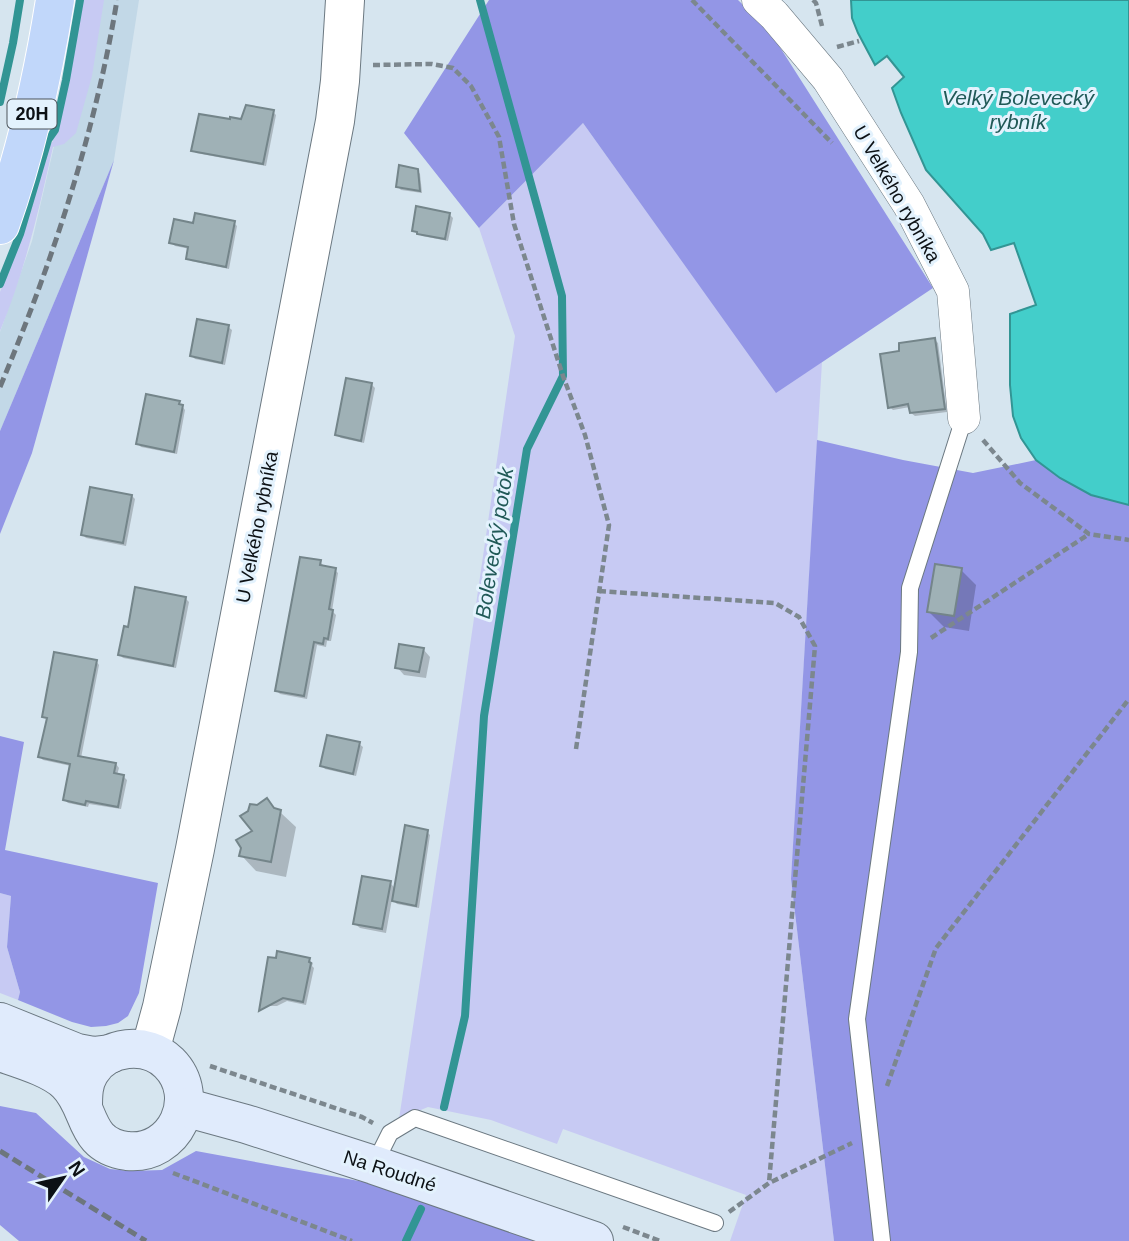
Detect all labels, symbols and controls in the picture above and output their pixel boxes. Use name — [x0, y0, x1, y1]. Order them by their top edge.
water label: Velký Bolevecký rybník — [942, 86, 1096, 133]
road number: 20H — [7, 100, 56, 128]
street label: U Velkého rybníka — [849, 122, 945, 266]
street label: U Velkého rybníka — [232, 449, 282, 605]
water label: Bolevecký potok — [471, 464, 518, 620]
north arrow — [28, 1143, 98, 1213]
street label: Na Roudné — [341, 1146, 439, 1196]
text: N — [64, 1157, 89, 1180]

